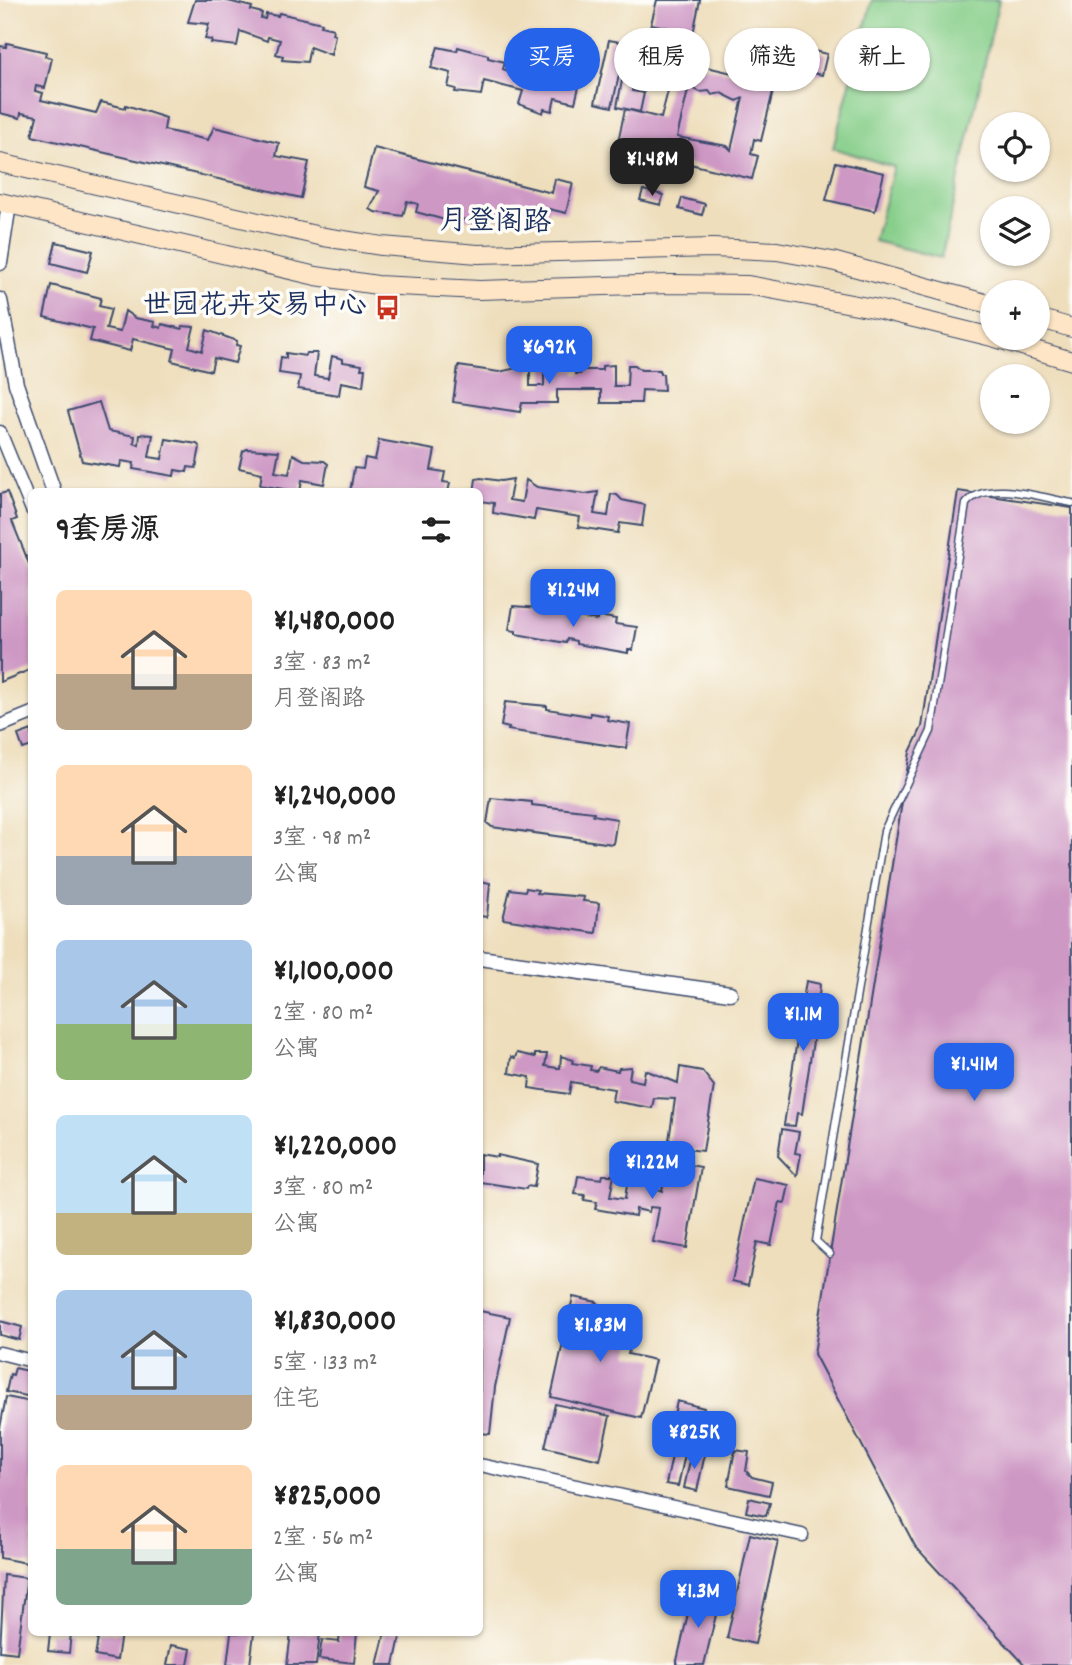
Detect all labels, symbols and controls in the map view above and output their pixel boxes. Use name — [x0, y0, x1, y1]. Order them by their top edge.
chip: 买房 — [504, 28, 600, 91]
chip: 租房 — [614, 28, 710, 91]
chip: 筛选 — [724, 28, 820, 91]
chip: 新上 — [834, 28, 930, 91]
map controls — [980, 112, 1050, 434]
button: locate — [980, 112, 1050, 182]
pin: ¥1.48M — [595, 138, 709, 198]
text: ¥1.48M — [626, 144, 678, 177]
button: layers — [980, 196, 1050, 266]
street label: 月登阁路 — [439, 203, 551, 245]
button: + — [980, 280, 1050, 350]
place label: 世园花卉交易中心 — [143, 288, 367, 328]
bus stop icon: 世园花卉交易中心 — [373, 294, 401, 322]
pin: ¥692K — [500, 326, 598, 386]
text: ¥692K — [522, 332, 576, 365]
button: − — [980, 364, 1050, 434]
text: 9套房源 — [56, 511, 160, 554]
icon: filters — [417, 511, 455, 549]
pin: ¥1.24M — [516, 570, 630, 629]
text: ¥1.24M — [546, 575, 600, 608]
text: ¥1,480,000 — [273, 602, 395, 645]
icon: home — [112, 618, 196, 702]
text: 3室 · 83 m² — [273, 648, 371, 681]
text: 月登阁路 — [273, 684, 365, 717]
text: ¥1,240,000 — [273, 777, 396, 820]
icon: home — [112, 793, 196, 877]
text: 3室 · 98 m² — [273, 823, 371, 856]
text: 公寓 — [273, 859, 319, 892]
text: ¥1,100,000 — [273, 952, 394, 995]
icon: home — [112, 968, 196, 1052]
pin: ¥1.1M — [754, 993, 852, 1053]
text: 2室 · 80 m² — [273, 998, 373, 1031]
text: ¥1.1M — [784, 999, 822, 1032]
text: 公寓 — [273, 1034, 319, 1067]
pin: ¥1.41M — [917, 1044, 1031, 1103]
text: ¥1.41M — [950, 1049, 998, 1082]
text: ¥1,220,000 — [273, 1127, 397, 1170]
pin: ¥1.22M — [595, 1142, 709, 1201]
icon: home — [112, 1143, 196, 1227]
text: ¥1.22M — [625, 1147, 679, 1180]
text: 3室 · 80 m² — [273, 1173, 373, 1206]
text: 公寓 — [273, 1209, 319, 1242]
text: ¥1,830,000 — [273, 1302, 396, 1345]
pin: ¥1.83M — [543, 1304, 657, 1364]
text: ¥1.83M — [574, 1310, 626, 1343]
icon: home — [112, 1318, 196, 1402]
text: 5室 · 133 m² — [273, 1348, 377, 1381]
text: 住宅 — [273, 1384, 319, 1417]
pin: ¥825K — [645, 1412, 743, 1471]
text: ¥825K — [668, 1417, 720, 1450]
text: ¥825,000 — [273, 1477, 381, 1520]
icon: home — [112, 1493, 196, 1577]
text: 2室 · 56 m² — [273, 1523, 373, 1556]
text: 公寓 — [273, 1559, 319, 1592]
pin: ¥1.3M — [649, 1570, 747, 1630]
text: ¥1.3M — [676, 1576, 720, 1609]

